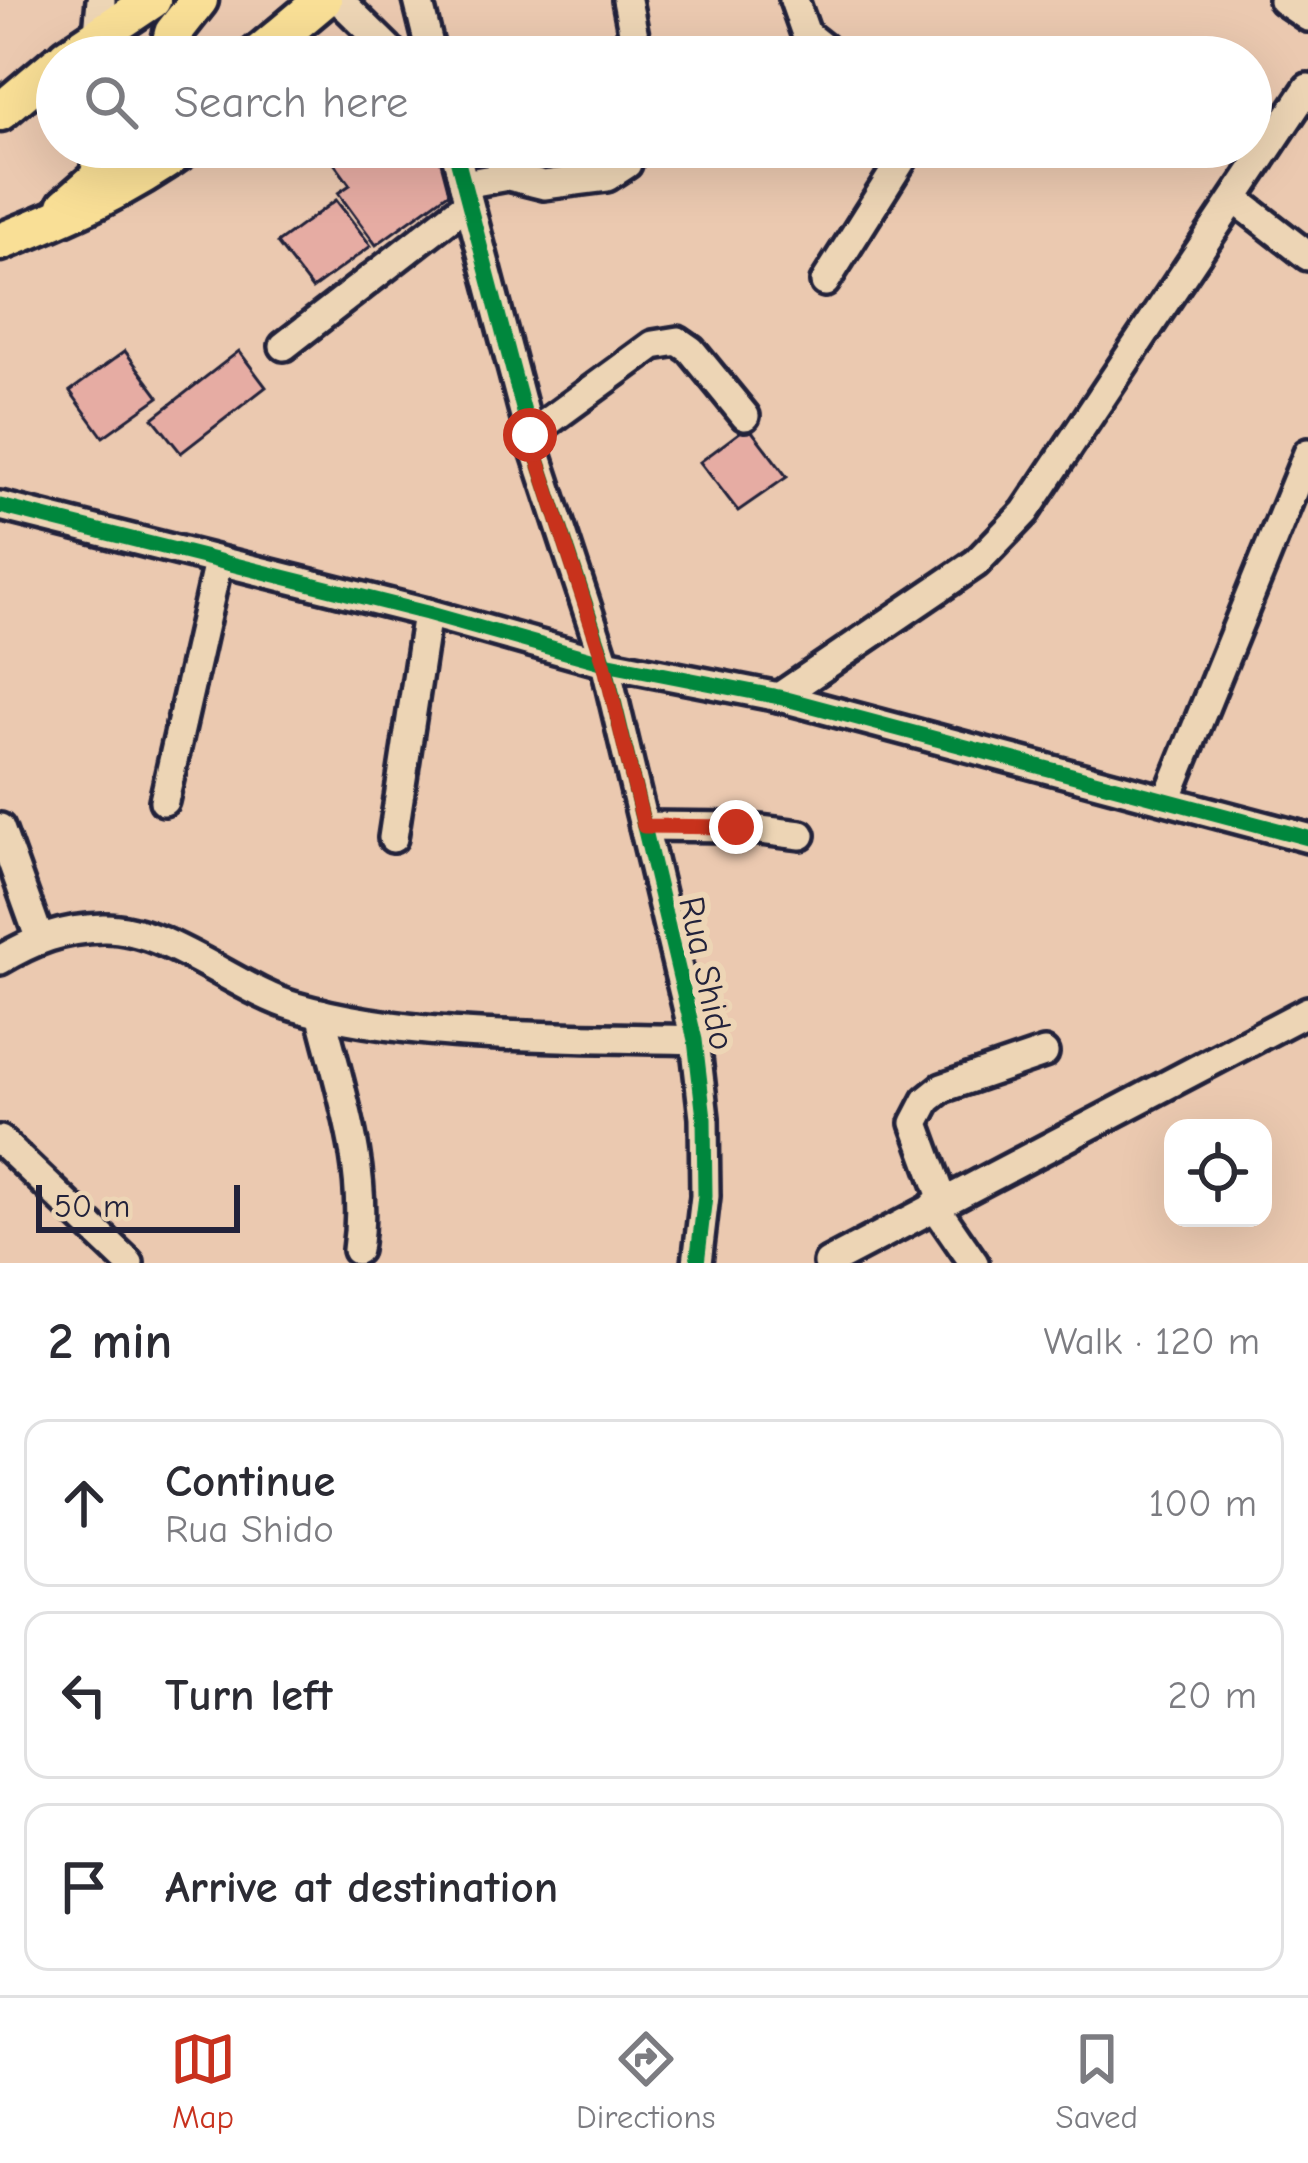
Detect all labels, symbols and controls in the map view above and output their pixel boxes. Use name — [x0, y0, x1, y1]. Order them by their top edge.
search box — [36, 36, 1272, 168]
icon: search — [78, 69, 144, 135]
text: Search here — [174, 76, 408, 128]
route start — [503, 408, 557, 462]
route end — [709, 800, 763, 854]
street label: Rua Shido — [670, 893, 743, 1054]
map controls — [1164, 1119, 1272, 1227]
button: locate — [1164, 1119, 1272, 1227]
scale bar — [36, 1179, 240, 1232]
text: 50 m — [54, 1187, 130, 1225]
text: 2 min — [48, 1312, 172, 1371]
text: Walk · 120 m — [1044, 1319, 1260, 1364]
text: Continue — [165, 1455, 335, 1507]
icon: ahead — [51, 1470, 117, 1536]
text: 100 m — [1149, 1481, 1257, 1526]
text: Rua Shido — [165, 1507, 334, 1552]
icon: left — [51, 1662, 117, 1728]
text: Turn left — [165, 1669, 332, 1721]
text: 20 m — [1168, 1673, 1257, 1718]
icon: arrive — [51, 1854, 117, 1920]
text: Arrive at destination — [165, 1861, 558, 1913]
tab: Map — [170, 2026, 236, 2136]
tab: Directions — [576, 2026, 716, 2136]
tab: Saved — [1056, 2026, 1138, 2136]

